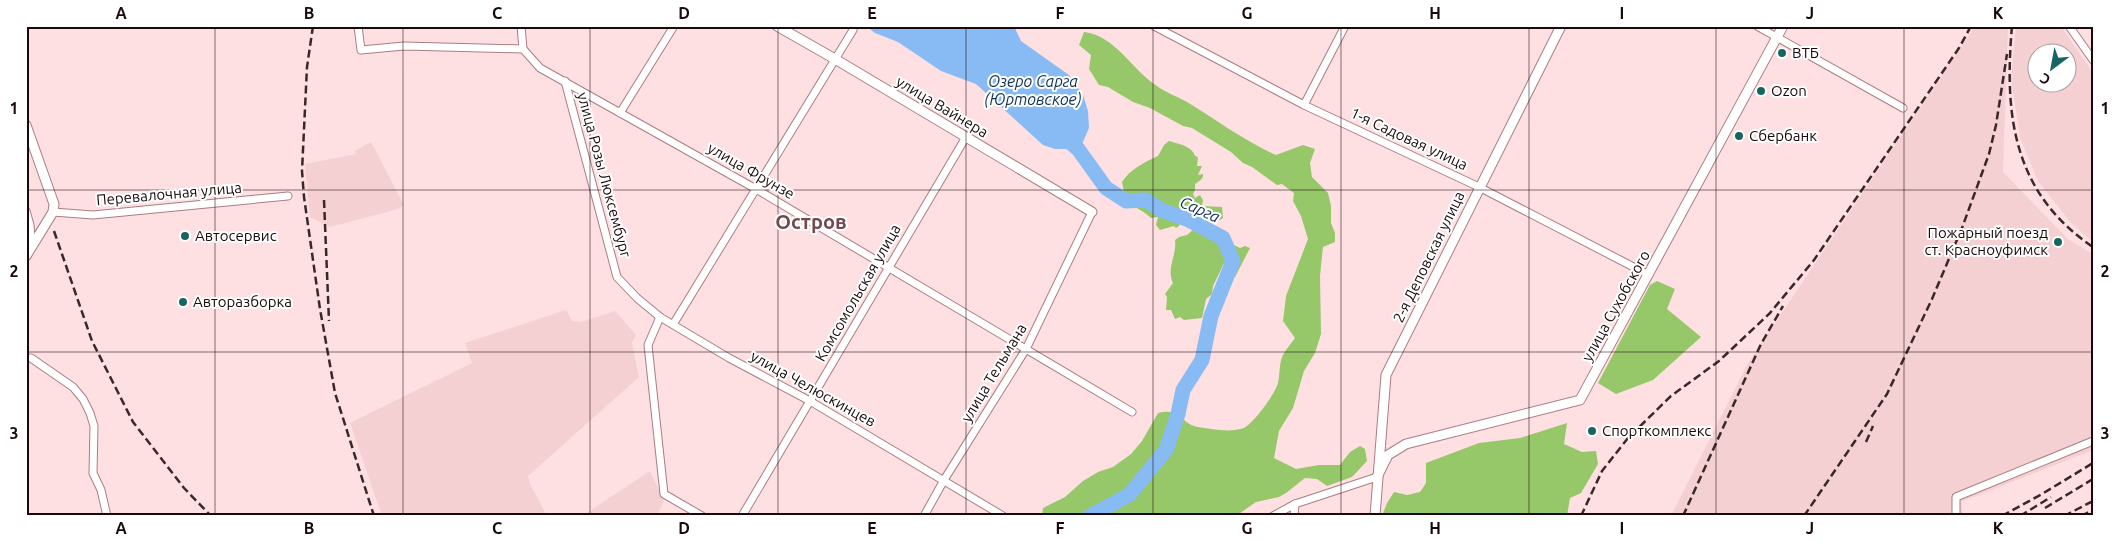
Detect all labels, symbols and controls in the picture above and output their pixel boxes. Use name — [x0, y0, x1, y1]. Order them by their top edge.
text: A — [115, 4, 127, 22]
text: B — [304, 4, 314, 22]
text: C — [492, 4, 502, 22]
text: D — [678, 4, 690, 22]
text: E — [867, 4, 877, 22]
text: F — [1056, 4, 1065, 22]
text: G — [1241, 4, 1253, 22]
text: H — [1429, 4, 1441, 22]
text: I — [1620, 4, 1624, 22]
text: J — [1806, 4, 1814, 22]
text: K — [1993, 4, 2004, 22]
north arrow — [2026, 42, 2076, 92]
place label: ВТБ — [1792, 44, 1819, 61]
marker: ВТБ — [1776, 47, 1788, 59]
text: С — [2037, 70, 2053, 88]
street label: улица Вайнера — [893, 72, 991, 141]
water label: Озеро Сарга (Юртовское) — [984, 72, 1082, 109]
place label: Ozon — [1771, 82, 1807, 99]
marker: Ozon — [1755, 85, 1767, 97]
street label: улица Розы Люксембург — [574, 90, 635, 259]
text: 1 — [9, 99, 19, 117]
text: 1 — [2100, 99, 2110, 117]
street label: 1-я Садовая улица — [1348, 104, 1471, 173]
place label: Сбербанк — [1749, 127, 1817, 144]
marker: Сбербанк — [1733, 130, 1745, 142]
street label: улица Фрунзе — [705, 139, 798, 202]
street label: Перевалочная улица — [95, 179, 242, 208]
street label: 2-я Деповская улица — [1389, 188, 1468, 325]
water label: Сарга — [1177, 192, 1223, 226]
district label: Остров — [775, 210, 847, 233]
street label: Комсомольская улица — [811, 221, 904, 364]
place label: Пожарный поезд ст. Красноуфимск — [1924, 224, 2048, 258]
place label: Автосервис — [195, 227, 277, 244]
marker: Автосервис — [179, 230, 191, 242]
marker: Пожарный поезд ст. Красноуфимск — [2052, 236, 2064, 248]
street label: улица Сухобского — [1578, 247, 1653, 364]
text: 2 — [9, 262, 19, 280]
text: 2 — [2100, 262, 2110, 280]
place label: Авторазборка — [193, 293, 292, 310]
marker: Авторазборка — [177, 296, 189, 308]
street label: улица Тельмана — [957, 320, 1030, 425]
street label: улица Челюскинцев — [748, 347, 879, 430]
place label: Спорткомплекс — [1602, 422, 1711, 439]
text: 3 — [9, 424, 19, 442]
text: 3 — [2100, 424, 2110, 442]
marker: Спорткомплекс — [1586, 425, 1598, 437]
text: A — [115, 519, 127, 537]
text: B — [304, 519, 314, 537]
text: C — [492, 519, 502, 537]
text: D — [678, 519, 690, 537]
text: E — [867, 519, 877, 537]
text: F — [1056, 519, 1065, 537]
text: G — [1241, 519, 1253, 537]
text: H — [1429, 519, 1441, 537]
text: I — [1620, 519, 1624, 537]
text: J — [1806, 519, 1814, 537]
text: K — [1993, 519, 2004, 537]

